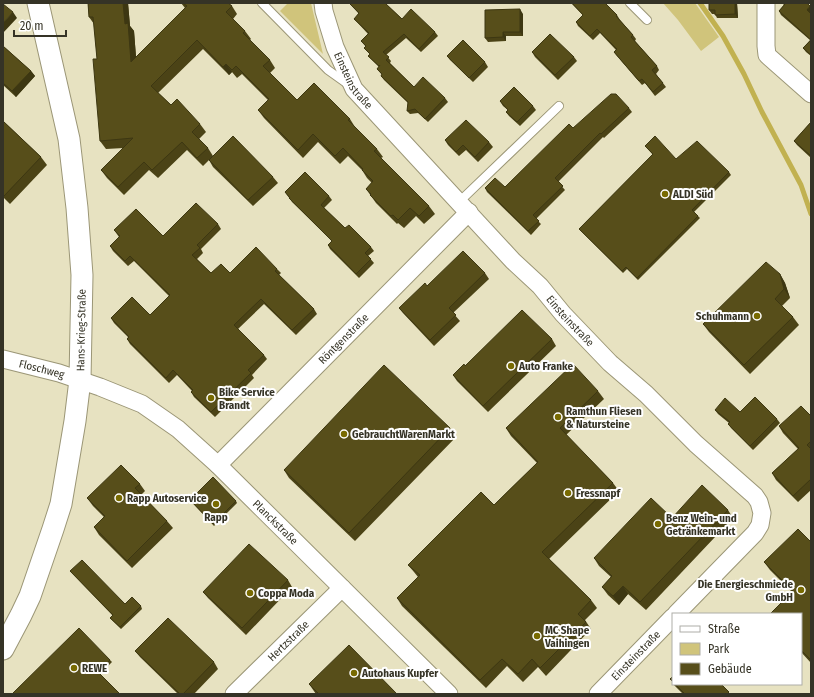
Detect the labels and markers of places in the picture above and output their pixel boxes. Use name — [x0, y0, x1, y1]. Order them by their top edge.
place label: ALDI Süd — [672, 188, 713, 201]
marker: ALDI Süd — [660, 189, 670, 199]
place label: Schuhmann — [696, 310, 749, 323]
marker: Schuhmann — [752, 311, 762, 321]
place label: Auto Franke — [518, 360, 573, 373]
marker: Auto Franke — [506, 361, 516, 371]
place label: Bike Service Brandt — [219, 386, 275, 412]
marker: Bike Service Brandt — [206, 393, 216, 403]
place label: Ramthun Fliesen & Natursteine — [566, 405, 642, 431]
marker: Ramthun Fliesen & Natursteine — [553, 412, 563, 422]
place label: GebrauchtWarenMarkt — [352, 428, 455, 441]
marker: GebrauchtWarenMarkt — [339, 429, 349, 439]
place label: Fressnapf — [576, 487, 622, 500]
marker: Fressnapf — [563, 488, 573, 498]
place label: Rapp Autoservice — [127, 492, 207, 505]
marker: Rapp Autoservice — [114, 493, 124, 503]
marker: Rapp — [211, 499, 221, 509]
place label: Rapp — [204, 511, 228, 524]
place label: Benz Wein- und Getränkemarkt — [666, 512, 737, 538]
marker: Benz Wein- und Getränkemarkt — [653, 519, 663, 529]
place label: Die Energieschmiede GmbH — [698, 578, 793, 604]
marker: Die Energieschmiede GmbH — [796, 585, 806, 595]
place label: Coppa Moda — [258, 587, 315, 600]
marker: Coppa Moda — [245, 588, 255, 598]
place label: MC Shape Vaihingen — [544, 624, 590, 650]
marker: MC Shape Vaihingen — [532, 631, 542, 641]
place label: REWE — [82, 662, 107, 675]
marker: REWE — [69, 663, 79, 673]
place label: Autohaus Kupfer — [361, 667, 439, 680]
marker: Autohaus Kupfer — [349, 668, 359, 678]

